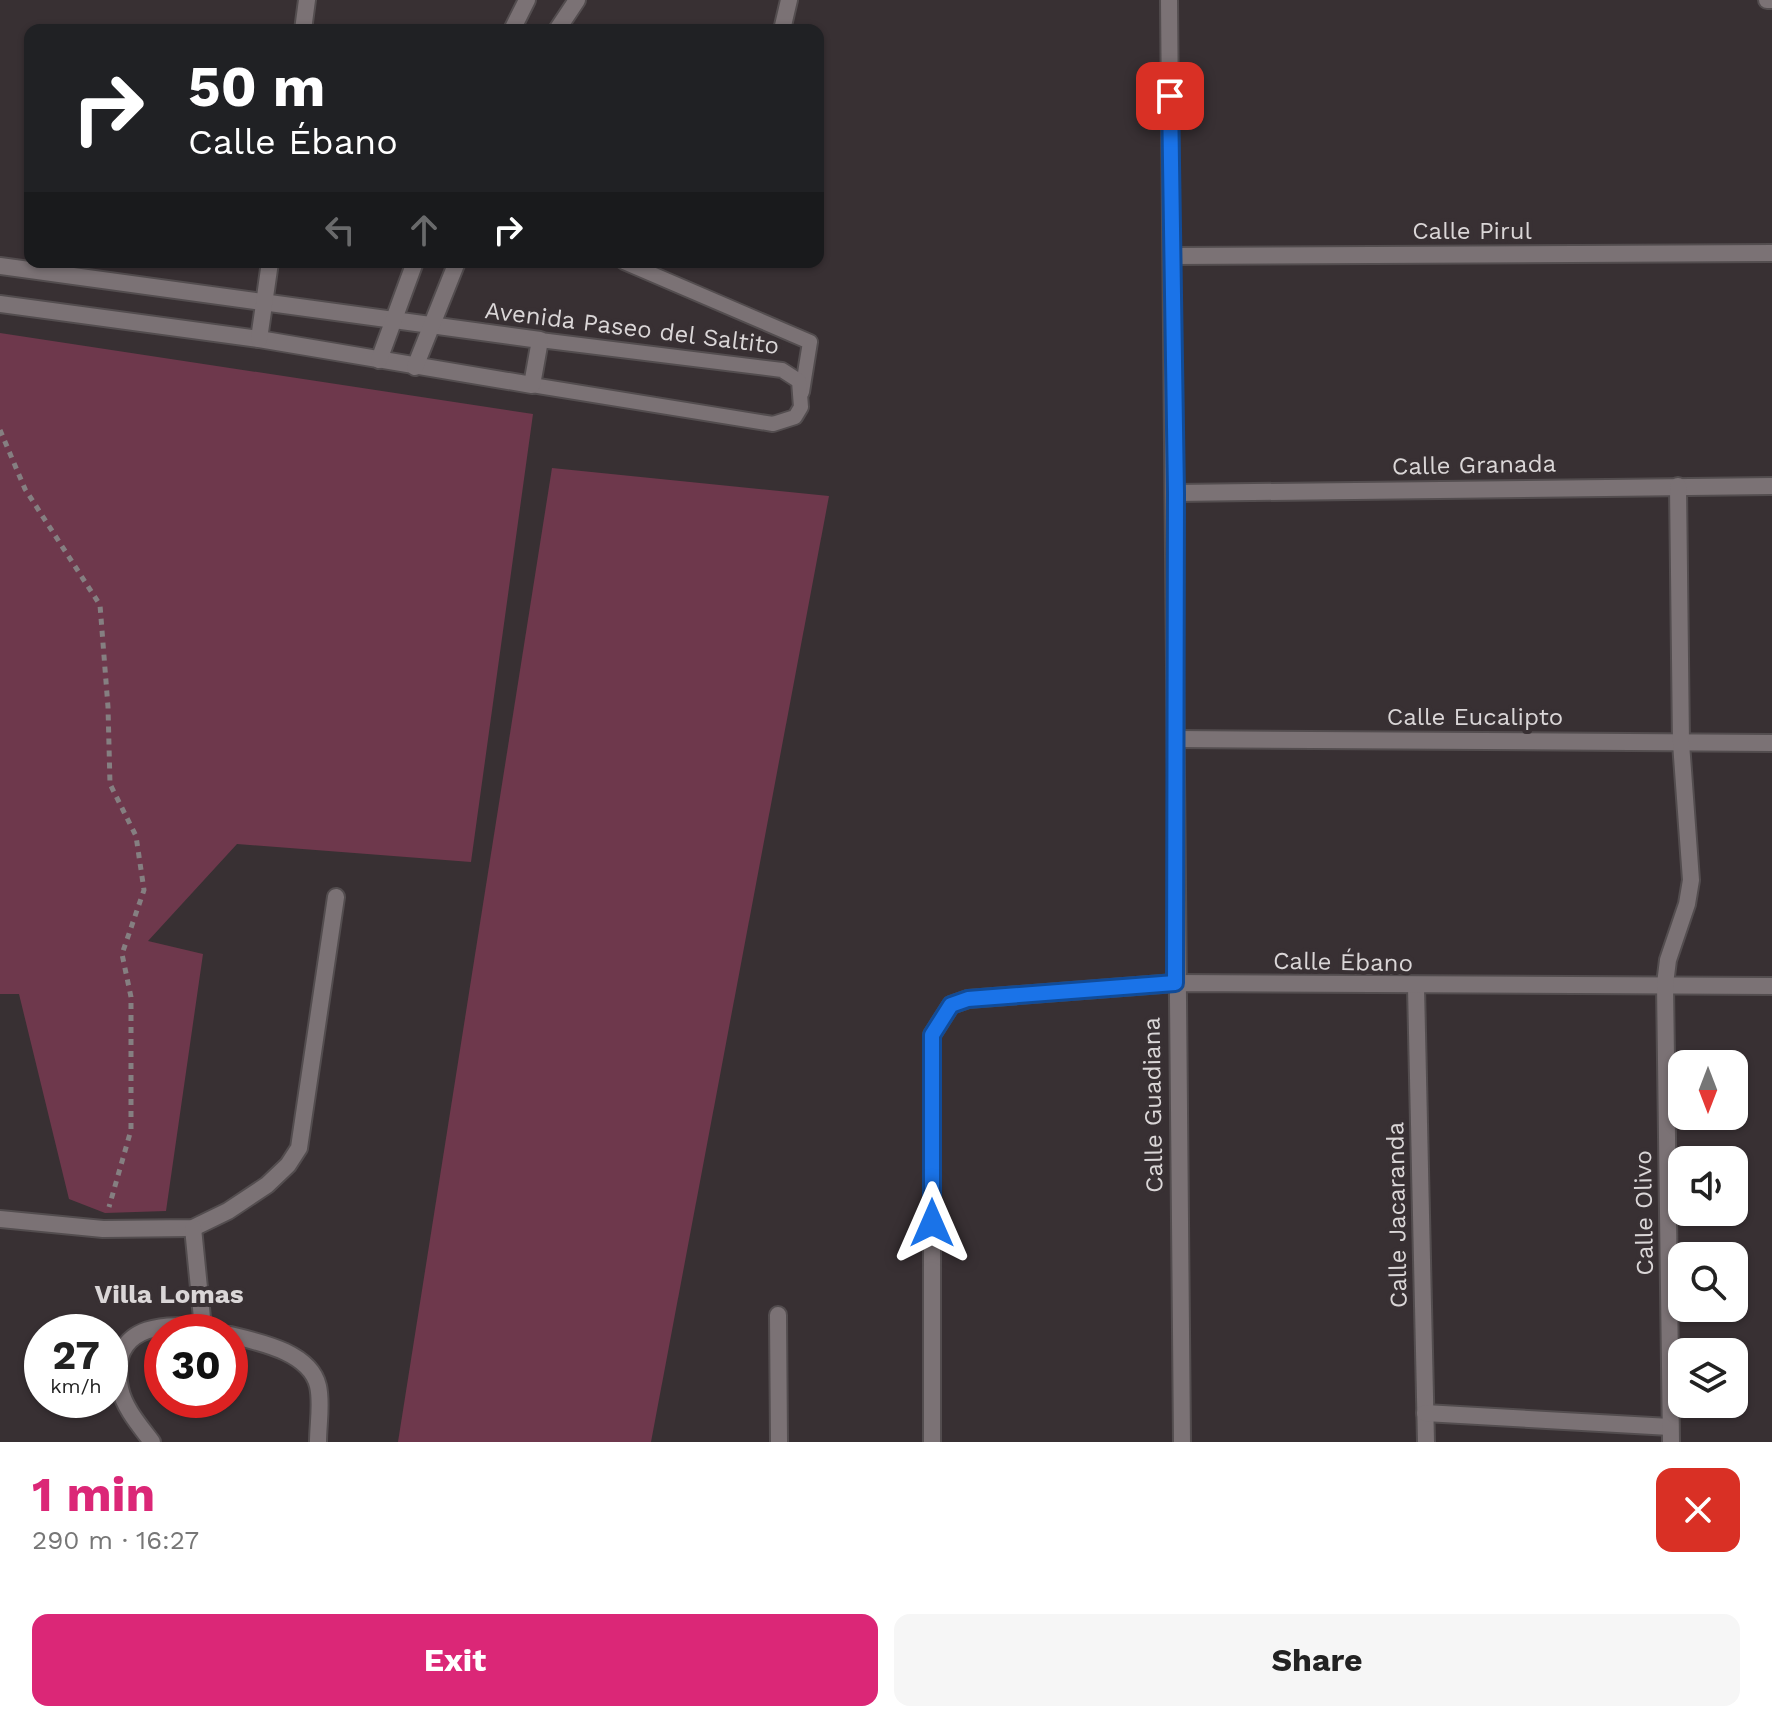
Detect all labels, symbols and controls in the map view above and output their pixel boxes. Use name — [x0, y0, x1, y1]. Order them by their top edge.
text: 50 m — [188, 54, 325, 120]
icon: right — [56, 56, 160, 160]
pin — [1136, 62, 1204, 130]
icon: arrive — [1148, 74, 1192, 118]
text: Calle Ébano — [188, 121, 398, 163]
icon: left — [318, 208, 362, 252]
icon: ahead — [402, 208, 446, 252]
icon: right — [486, 208, 530, 252]
street label: Calle Pirul — [1412, 217, 1533, 245]
street label: Avenida Paseo del Saltito — [483, 296, 781, 360]
street label: Calle Granada — [1392, 450, 1556, 480]
street label: Calle Eucalipto — [1387, 703, 1563, 731]
street label: Calle Ébano — [1273, 947, 1413, 977]
street label: Calle Guadiana — [1137, 1017, 1169, 1193]
north arrow — [1668, 1050, 1748, 1130]
map controls — [1668, 1050, 1748, 1418]
street label: Calle Jacaranda — [1381, 1122, 1413, 1308]
button: sound — [1668, 1146, 1748, 1226]
street label: Calle Olivo — [1629, 1150, 1659, 1276]
position arrow — [890, 1181, 974, 1265]
button: search — [1668, 1242, 1748, 1322]
district label: Villa Lomas — [94, 1279, 244, 1309]
speed limit sign: 30 — [144, 1314, 248, 1418]
text: 27 — [52, 1332, 100, 1379]
button: layers — [1668, 1338, 1748, 1418]
text: km/h — [50, 1374, 102, 1398]
text: 1 min — [32, 1466, 155, 1523]
button: close — [1656, 1468, 1740, 1552]
text: 290 m · 16:27 — [32, 1525, 199, 1555]
button: Exit — [32, 1614, 878, 1706]
button: Share — [894, 1614, 1740, 1706]

